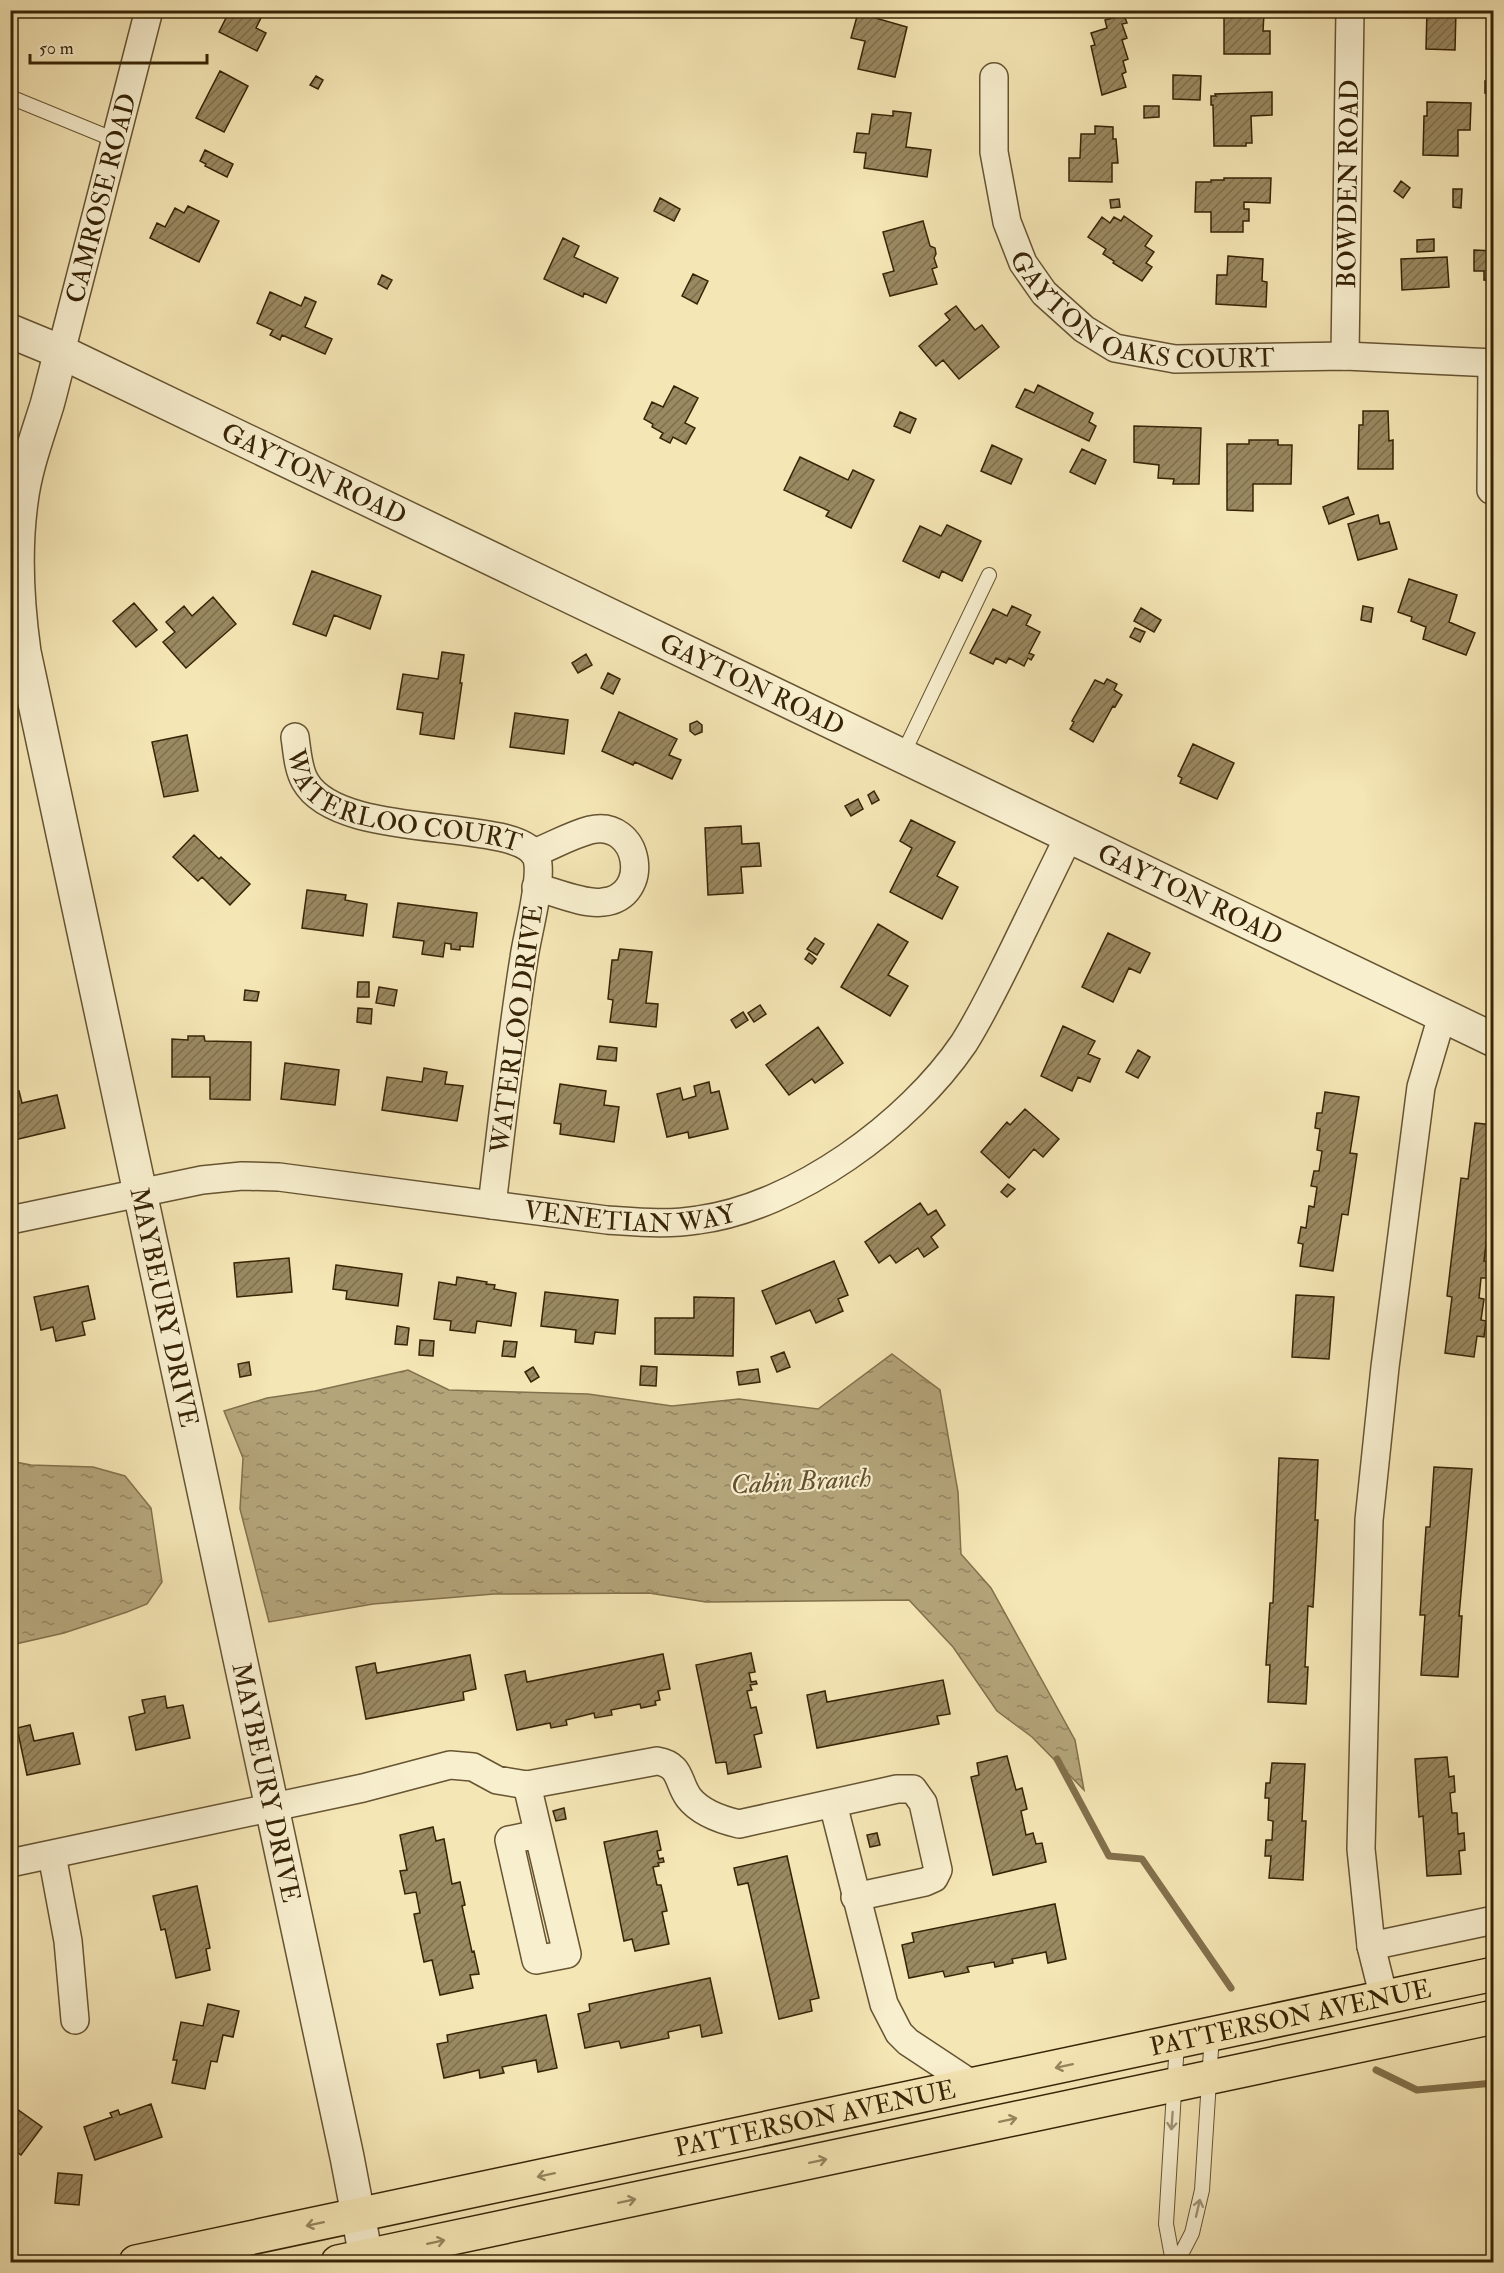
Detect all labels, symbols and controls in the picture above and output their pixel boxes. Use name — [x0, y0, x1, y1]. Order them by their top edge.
scale bar — [30, 27, 207, 65]
text: 50 m — [39, 37, 74, 60]
street label: BOWDEN ROAD — [1331, 79, 1366, 289]
street label: CAMROSE ROAD — [59, 90, 144, 307]
street label: GAYTON OAKS COURT — [1003, 247, 1275, 376]
street label: GAYTON ROAD — [216, 416, 411, 532]
street label: GAYTON ROAD — [654, 627, 850, 743]
street label: WATERLOO COURT — [279, 746, 526, 859]
street label: GAYTON ROAD — [1092, 837, 1288, 953]
street label: WATERLOO DRIVE — [484, 903, 550, 1157]
street label: MAYBEURY DRIVE — [122, 1184, 205, 1430]
street label: VENETIAN WAY — [522, 1194, 740, 1240]
water label: Cabin Branch — [730, 1461, 872, 1502]
street label: MAYBEURY DRIVE — [224, 1660, 307, 1906]
street label: PATTERSON AVENUE — [1147, 1973, 1434, 2064]
one-way arrow — [1055, 2061, 1074, 2072]
street label: PATTERSON AVENUE — [672, 2074, 959, 2164]
one-way arrow — [1167, 2111, 1178, 2131]
one-way arrow — [999, 2114, 1018, 2126]
one-way arrow — [807, 2155, 827, 2166]
one-way arrow — [537, 2170, 557, 2181]
one-way arrow — [617, 2195, 636, 2206]
one-way arrow — [1192, 2199, 1204, 2218]
one-way arrow — [305, 2219, 325, 2230]
one-way arrow — [426, 2236, 445, 2247]

